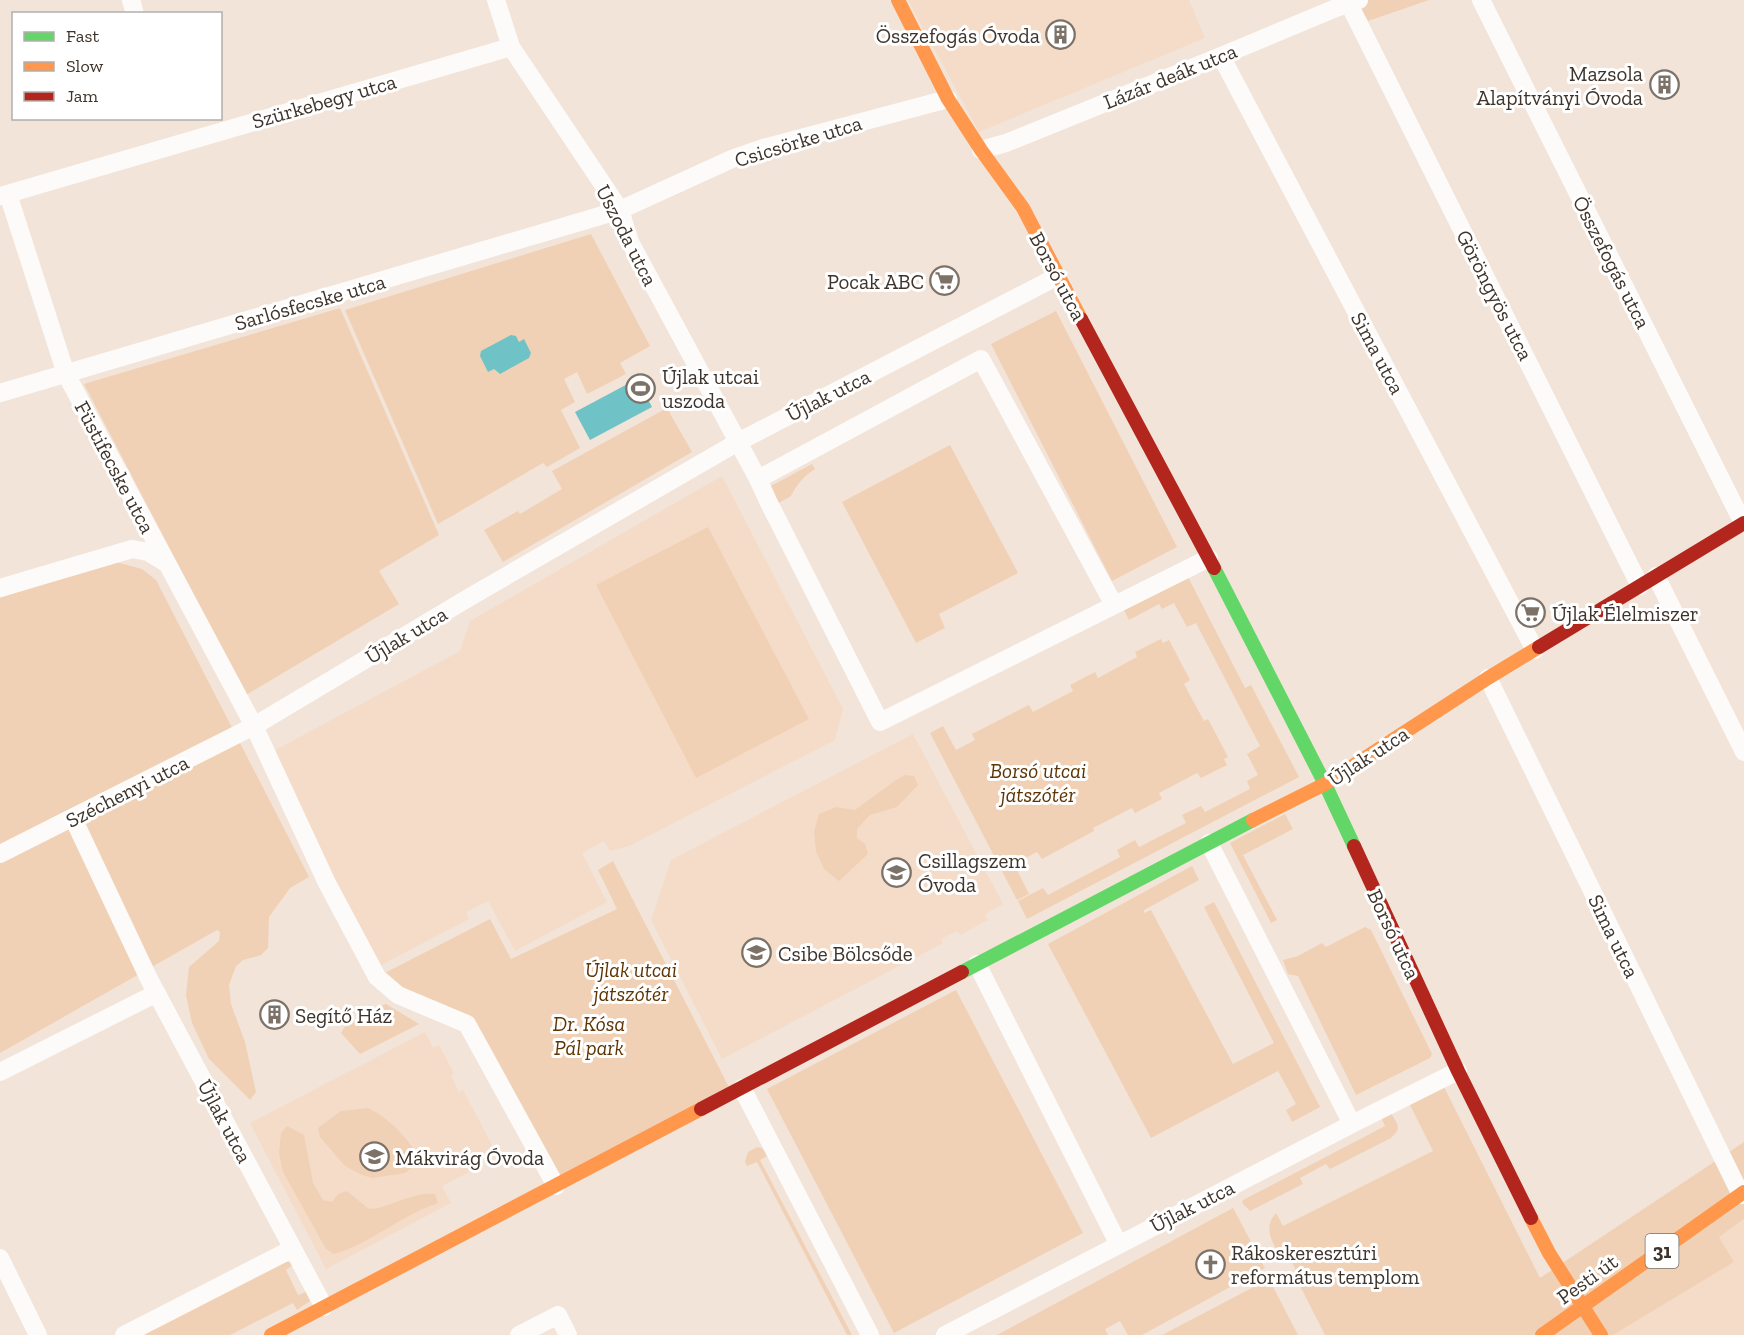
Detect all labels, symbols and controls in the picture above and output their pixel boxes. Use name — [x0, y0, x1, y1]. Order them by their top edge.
legend — [12, 12, 222, 120]
building icon: Összefogás Óvoda — [1045, 19, 1077, 51]
place label: Összefogás Óvoda — [876, 23, 1040, 48]
text: Fast — [66, 25, 99, 47]
street label: Lázár deák utca — [1100, 38, 1240, 114]
text: Slow — [66, 55, 103, 77]
place label: Mazsola Alapítványi Óvoda — [1477, 61, 1643, 110]
street label: Szürkebegy utca — [249, 68, 399, 134]
building icon: Mazsola Alapítványi Óvoda — [1648, 69, 1680, 101]
text: Jam — [66, 85, 98, 107]
street label: Csicsörke utca — [731, 110, 865, 172]
street label: Uszoda utca — [591, 180, 663, 290]
street label: Összefogás utca — [1568, 191, 1656, 333]
street label: Göröngyös utca — [1451, 226, 1539, 364]
street label: Borsó utca — [1024, 228, 1092, 324]
supermarket icon: Pocak ABC — [929, 265, 961, 297]
street label: Sarlósfecske utca — [232, 269, 388, 335]
place label: Pocak ABC — [827, 269, 924, 294]
street label: Sima utca — [1346, 308, 1410, 398]
street label: Újlak utca — [782, 363, 875, 428]
place label: Újlak utcai uszoda — [662, 364, 759, 413]
sports icon: Újlak utcai uszoda — [625, 372, 657, 404]
street label: Füstifecske utca — [70, 397, 160, 537]
supermarket icon: Újlak Élelmiszer — [1515, 597, 1547, 629]
street label: Újlak utca — [361, 601, 452, 670]
place label: Újlak Élelmiszer — [1552, 601, 1699, 627]
street label: Újlak utca — [1323, 721, 1414, 792]
street label: Széchenyi utca — [61, 749, 193, 833]
park label: Borsó utcai játszótér — [990, 758, 1086, 807]
place label: Csillagszem Óvoda — [918, 848, 1026, 897]
school or university icon: Csillagszem Óvoda — [881, 856, 913, 888]
street label: Borsó utca — [1362, 885, 1426, 983]
street label: Sima utca — [1583, 890, 1645, 982]
school or university icon: Csibe Bölcsőde — [741, 937, 773, 969]
place label: Csibe Bölcsőde — [778, 941, 913, 966]
park label: Újlak utcai játszótér — [585, 957, 677, 1006]
building icon: Segítő Ház — [258, 999, 290, 1031]
place label: Segítő Ház — [295, 1003, 393, 1028]
park label: Dr. Kósa Pál park — [553, 1011, 625, 1060]
street label: Újlak utca — [192, 1075, 257, 1168]
school or university icon: Mákvirág Óvoda — [358, 1141, 390, 1173]
place label: Mákvirág Óvoda — [395, 1145, 544, 1170]
street label: Újlak utca — [1146, 1174, 1239, 1239]
road number: 31 — [1646, 1234, 1678, 1268]
place label: Rákoskeresztúri református templom — [1231, 1240, 1419, 1289]
church icon: Rákoskeresztúri református templom — [1194, 1248, 1226, 1280]
street label: Pesti út — [1552, 1249, 1622, 1309]

